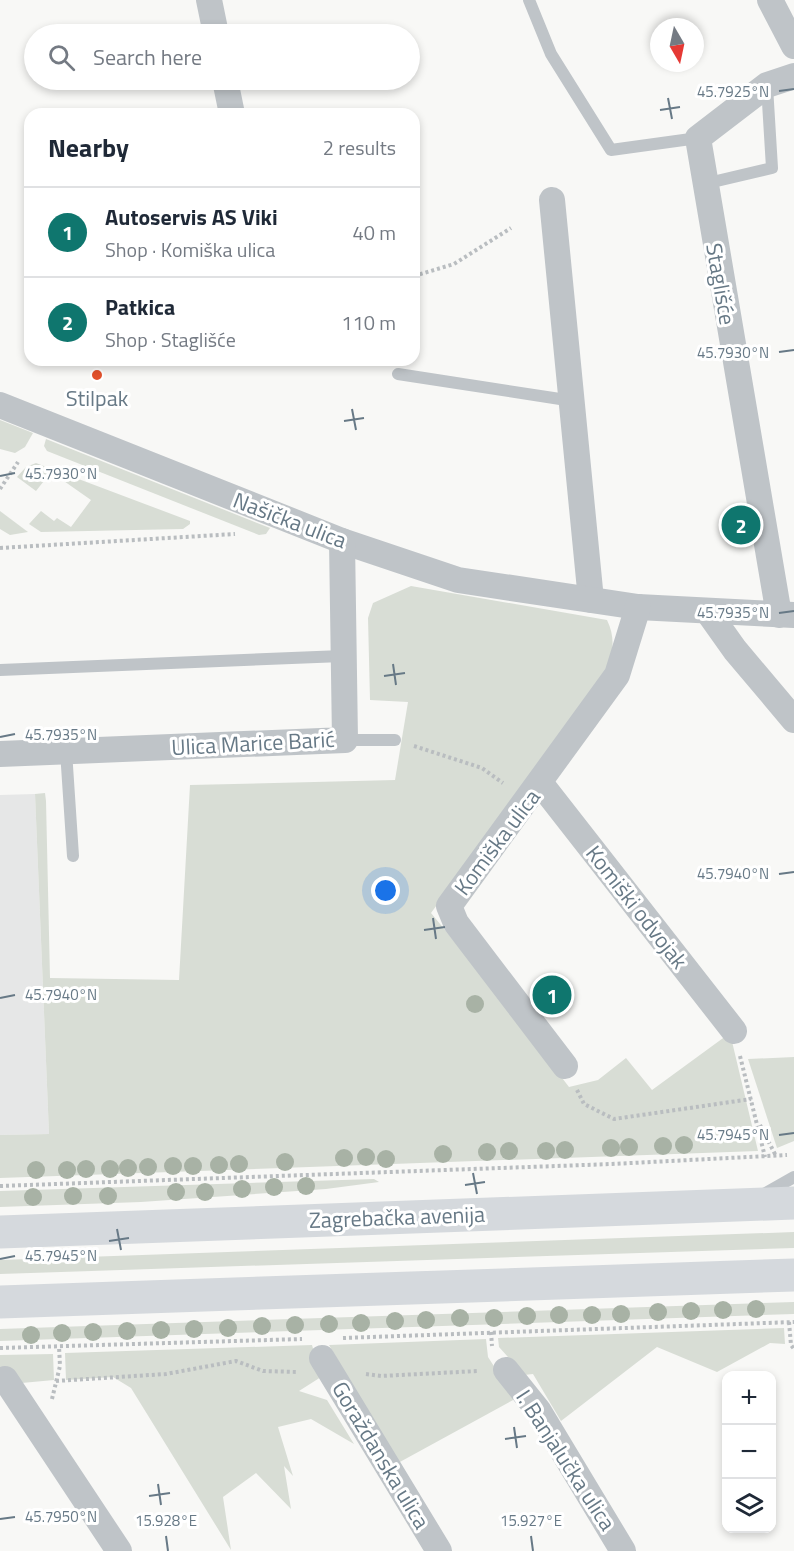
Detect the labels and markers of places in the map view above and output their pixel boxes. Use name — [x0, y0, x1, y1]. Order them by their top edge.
marker: Stilpak — [90, 368, 104, 382]
place label: Stilpak — [66, 381, 129, 415]
pin: 2 — [722, 502, 760, 548]
pin: 1 — [532, 972, 572, 1018]

